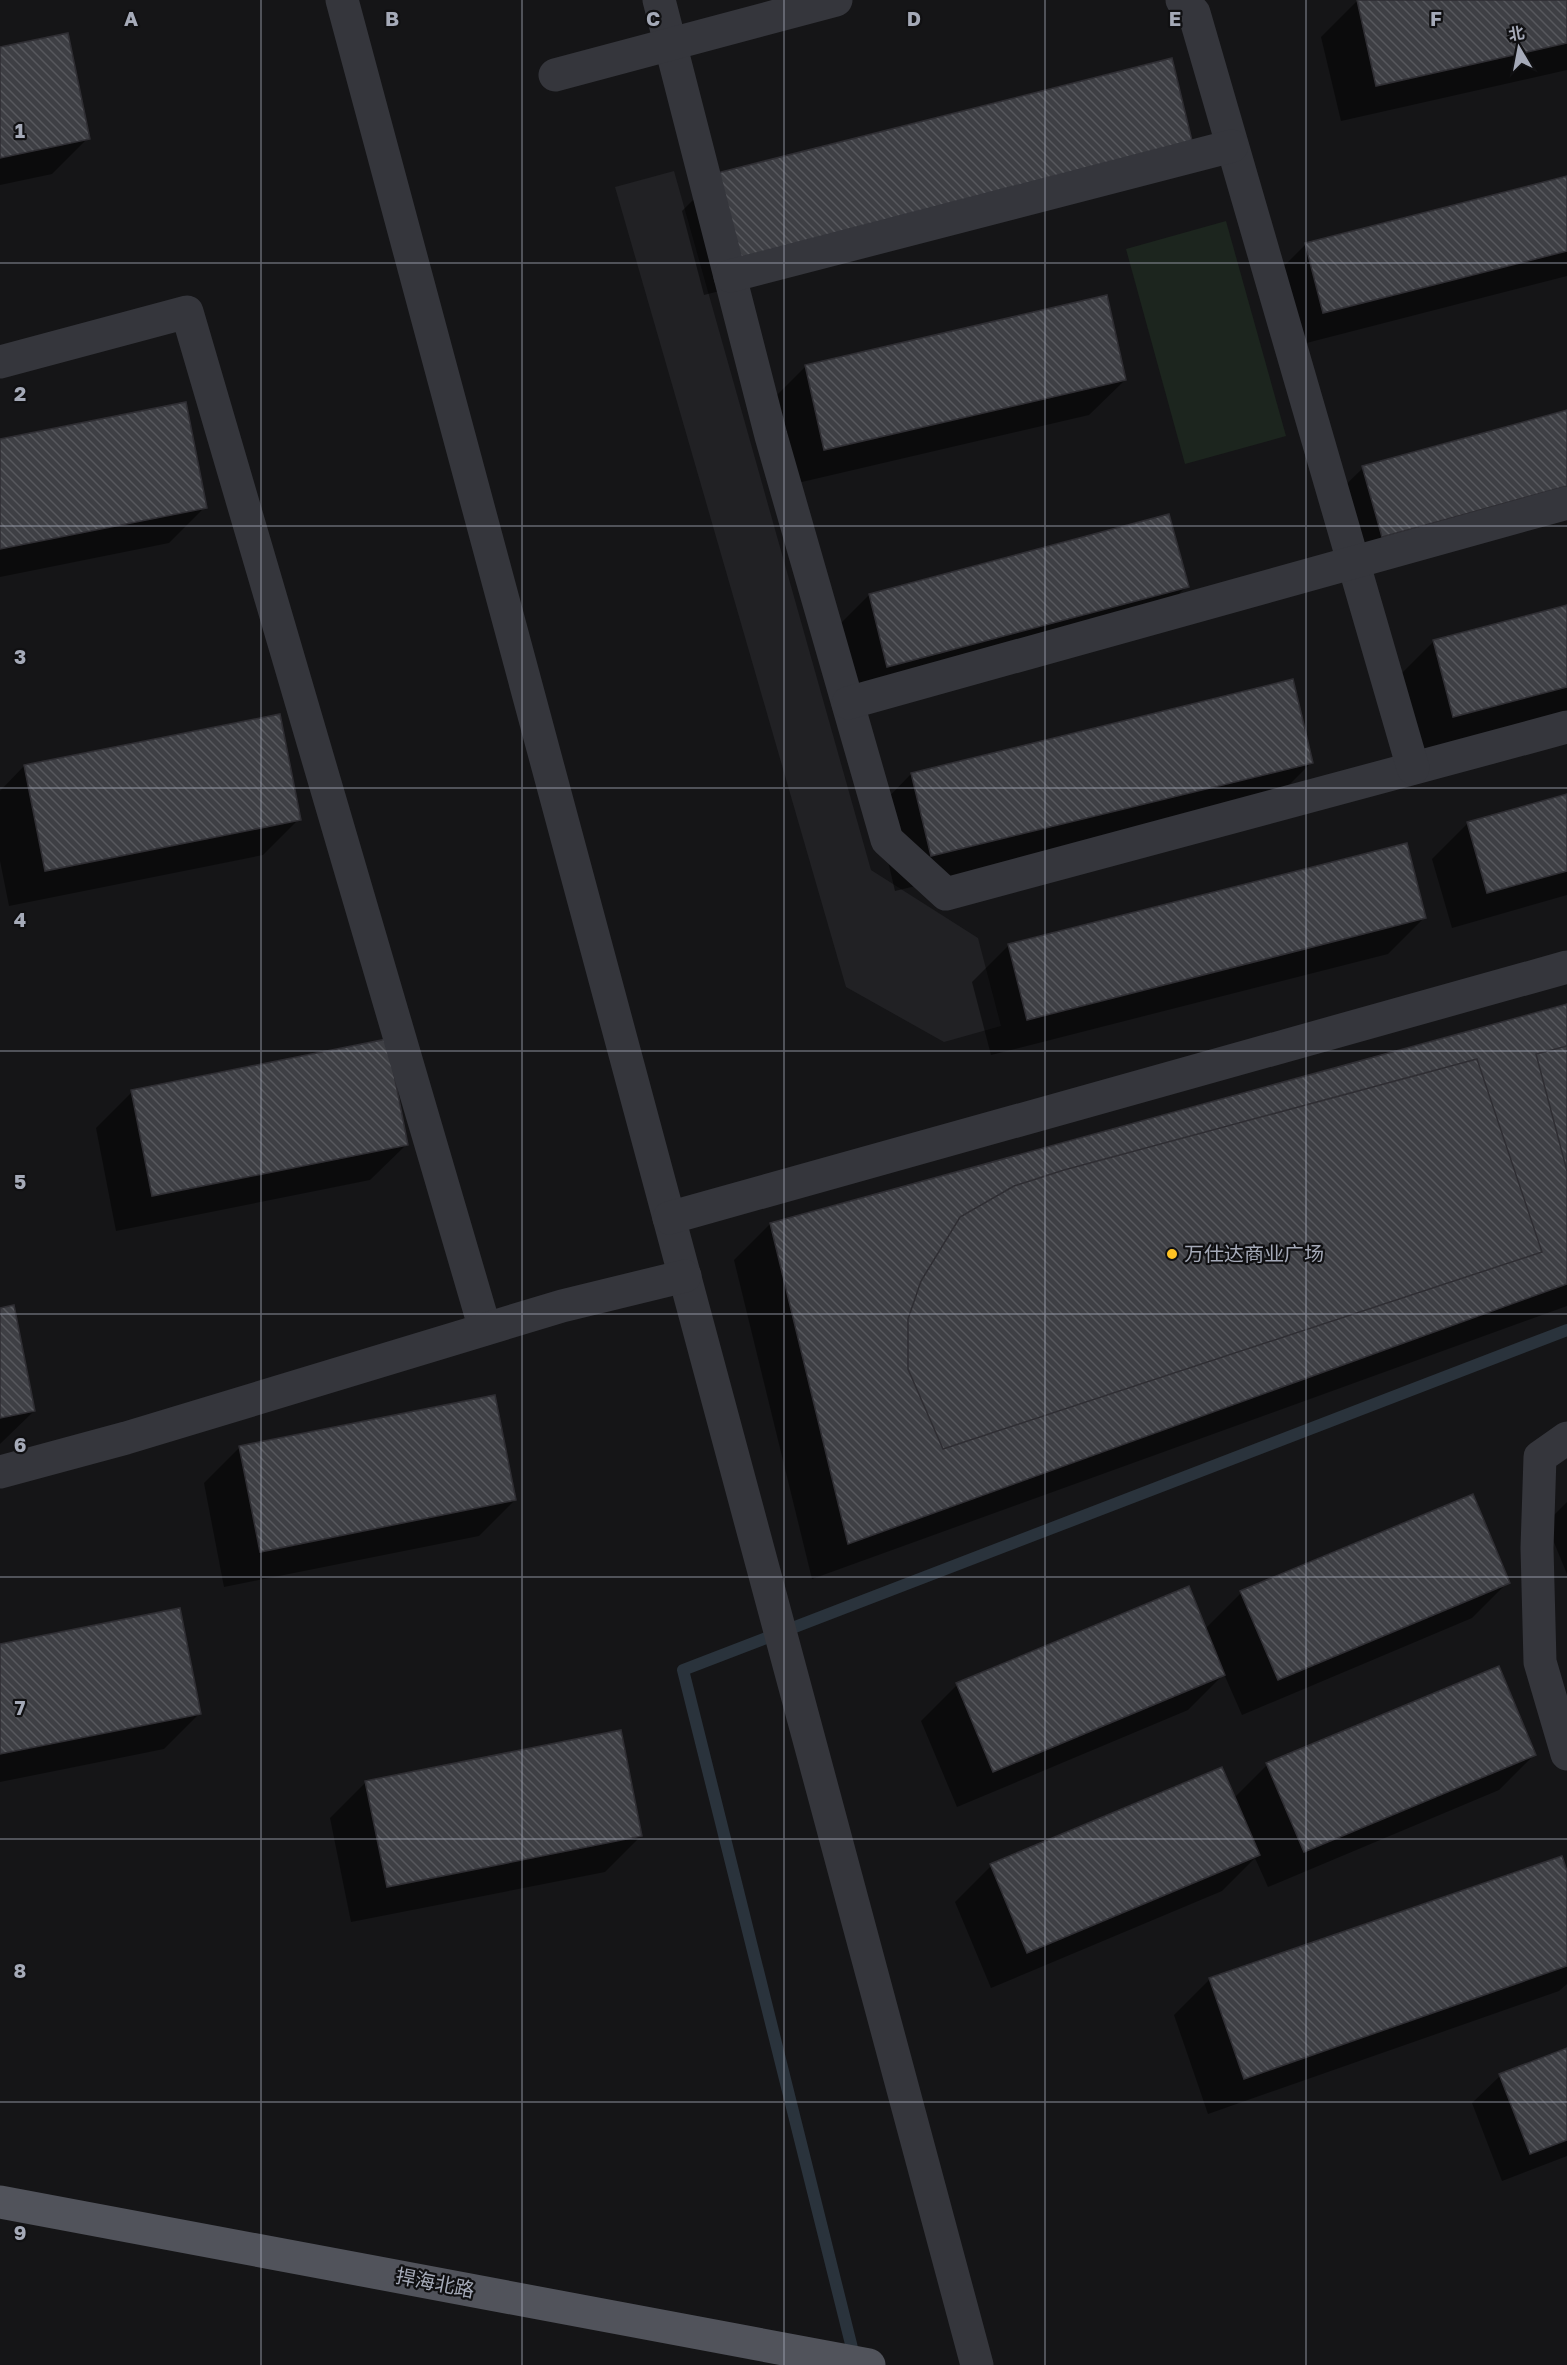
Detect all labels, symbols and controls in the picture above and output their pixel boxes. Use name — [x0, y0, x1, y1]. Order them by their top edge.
text: A — [124, 6, 138, 30]
text: B — [385, 6, 399, 30]
text: C — [646, 6, 660, 30]
text: D — [907, 6, 921, 30]
text: E — [1169, 6, 1181, 30]
text: F — [1430, 6, 1442, 30]
north arrow — [1489, 18, 1549, 78]
text: 北 — [1507, 22, 1526, 44]
text: 1 — [15, 118, 25, 142]
text: 2 — [14, 381, 26, 405]
text: 3 — [14, 644, 26, 668]
text: 4 — [14, 907, 26, 931]
text: 5 — [14, 1169, 26, 1193]
place label: 万仕达商业广场 — [1184, 1241, 1324, 1265]
marker: 万仕达商业广场 — [1165, 1247, 1179, 1261]
text: 6 — [14, 1432, 26, 1456]
text: 7 — [15, 1695, 26, 1719]
text: 8 — [14, 1958, 26, 1982]
text: 9 — [14, 2220, 26, 2244]
street label: 捍海北路 — [394, 2263, 477, 2301]

